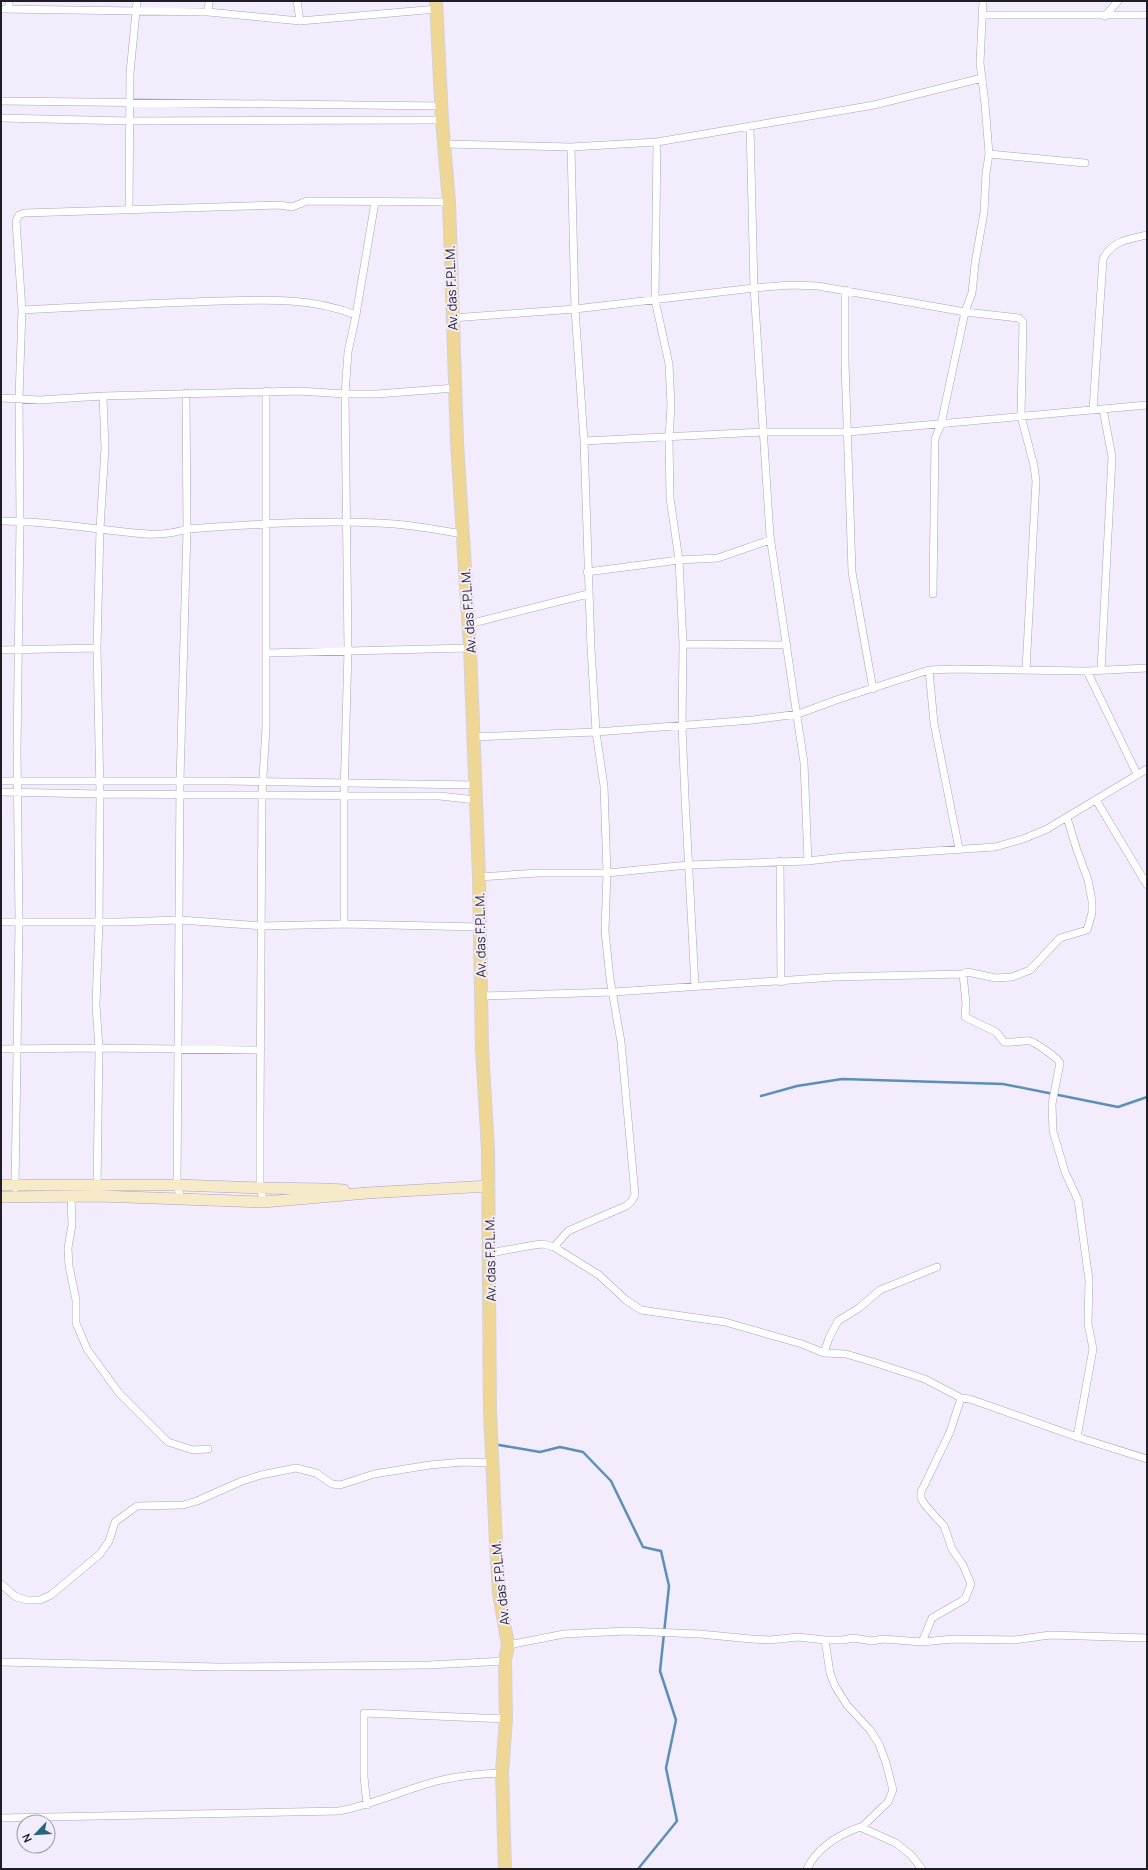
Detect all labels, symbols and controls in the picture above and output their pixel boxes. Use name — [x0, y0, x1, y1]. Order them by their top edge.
street label: Av. das F.P.L.M. — [441, 245, 461, 331]
street label: Av. das F.P.L.M. — [456, 568, 480, 654]
street label: Av. das F.P.L.M. — [470, 892, 490, 978]
street label: Av. das F.P.L.M. — [480, 1216, 500, 1302]
street label: Av. das F.P.L.M. — [487, 1540, 513, 1626]
north arrow — [16, 1814, 56, 1854]
text: N — [18, 1832, 35, 1845]

